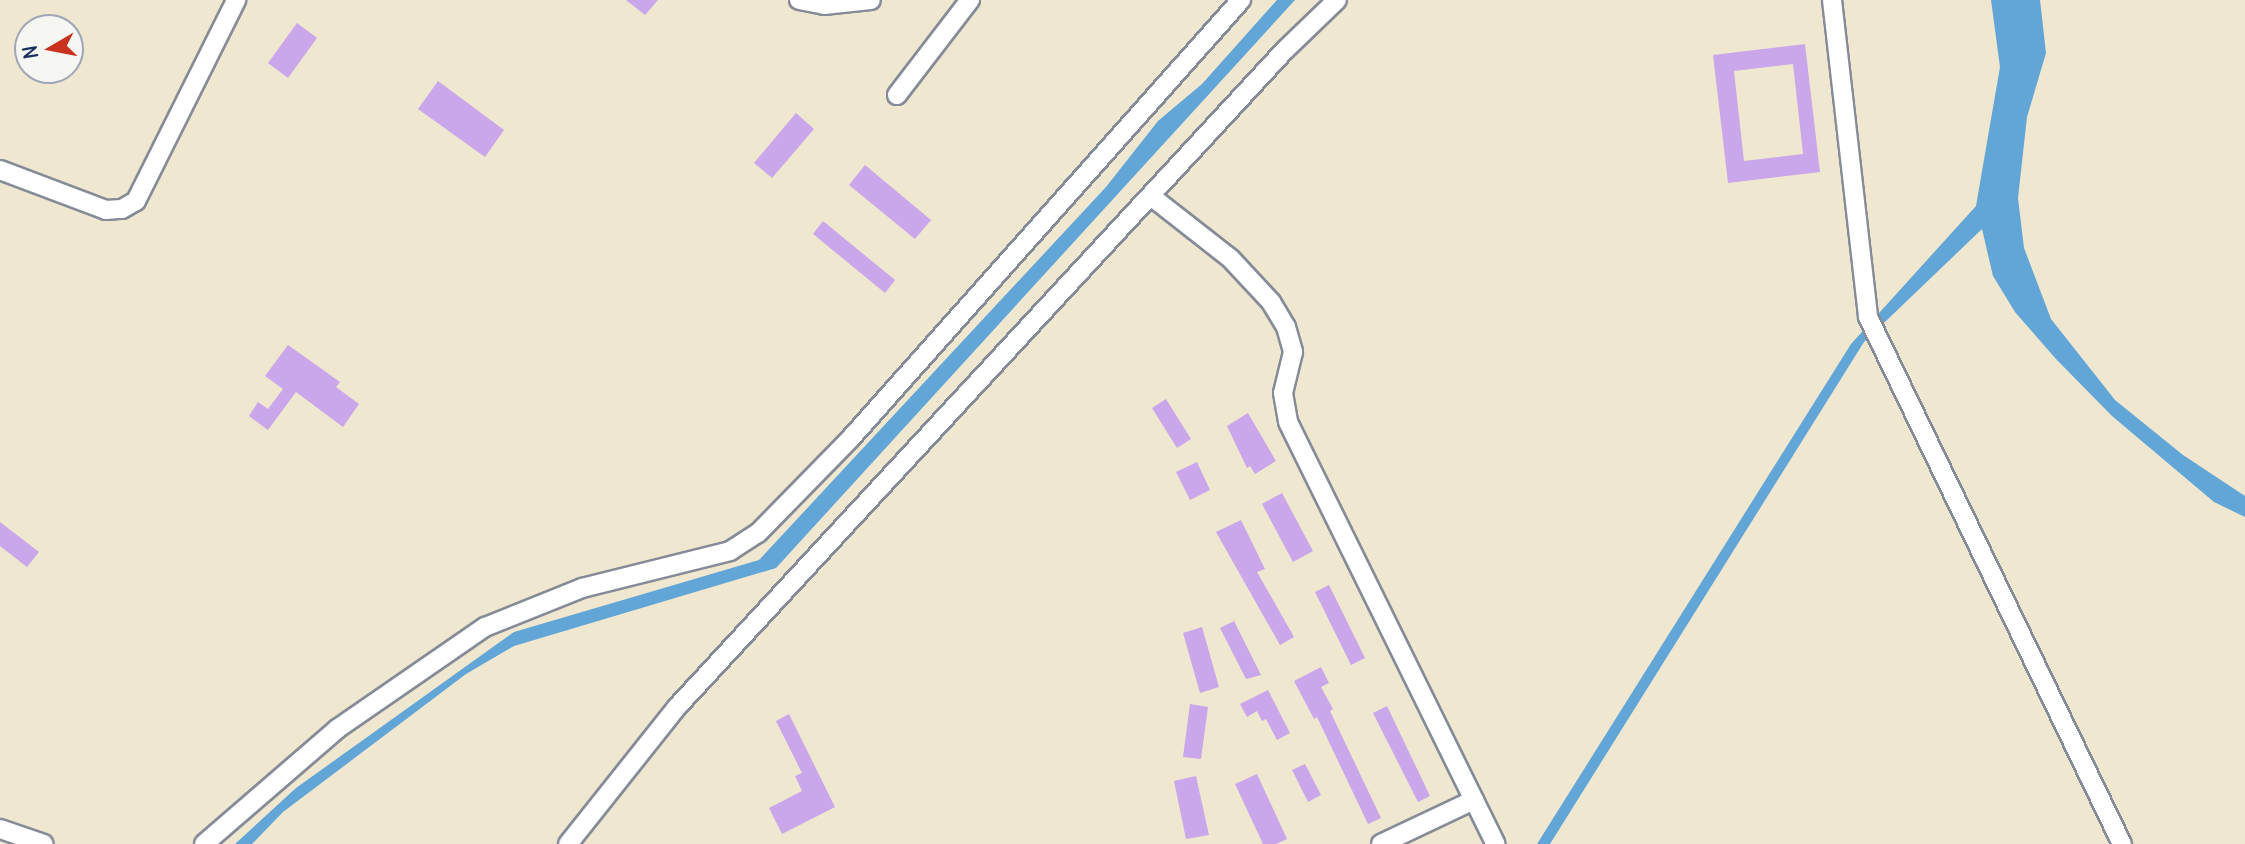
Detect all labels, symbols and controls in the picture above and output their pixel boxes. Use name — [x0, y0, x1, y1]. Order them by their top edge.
north arrow — [14, 14, 84, 84]
text: N — [17, 44, 43, 61]

